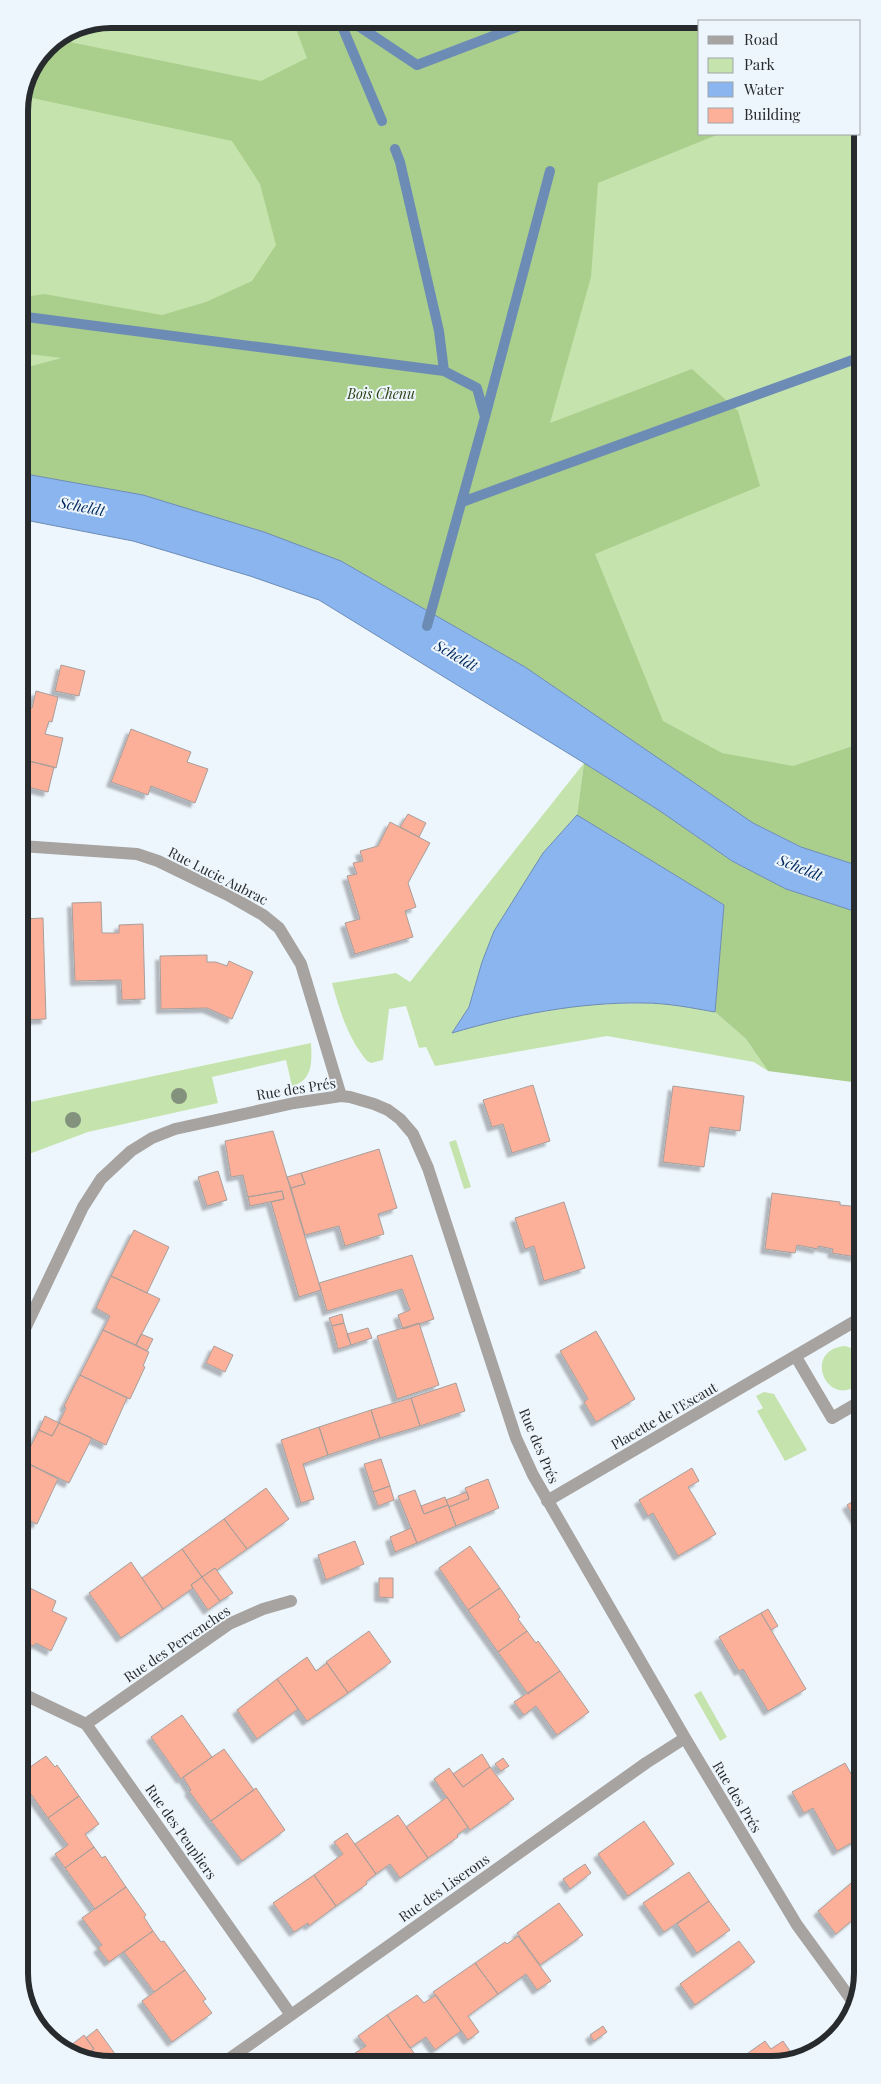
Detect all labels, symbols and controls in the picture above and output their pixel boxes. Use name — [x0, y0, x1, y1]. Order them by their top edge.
legend — [698, 20, 861, 135]
text: Road — [744, 29, 778, 49]
text: Park — [744, 54, 776, 74]
text: Water — [743, 79, 784, 99]
text: Building — [744, 104, 801, 124]
park label: Bois Chenu — [346, 384, 415, 403]
water label: Scheldt — [56, 492, 108, 520]
water label: Scheldt — [430, 634, 483, 676]
street label: Rue Lucie Aubrac — [165, 842, 272, 909]
water label: Scheldt — [774, 849, 827, 885]
street label: Rue des Prés — [255, 1073, 337, 1104]
street label: Placette de l'Escaut — [607, 1377, 721, 1454]
street label: Rue des Prés — [515, 1405, 564, 1486]
street label: Rue des Pervenches — [120, 1601, 234, 1686]
street label: Rue des Prés — [709, 1757, 766, 1836]
street label: Rue des Peupliers — [142, 1780, 221, 1883]
street label: Rue des Liserons — [395, 1849, 493, 1926]

